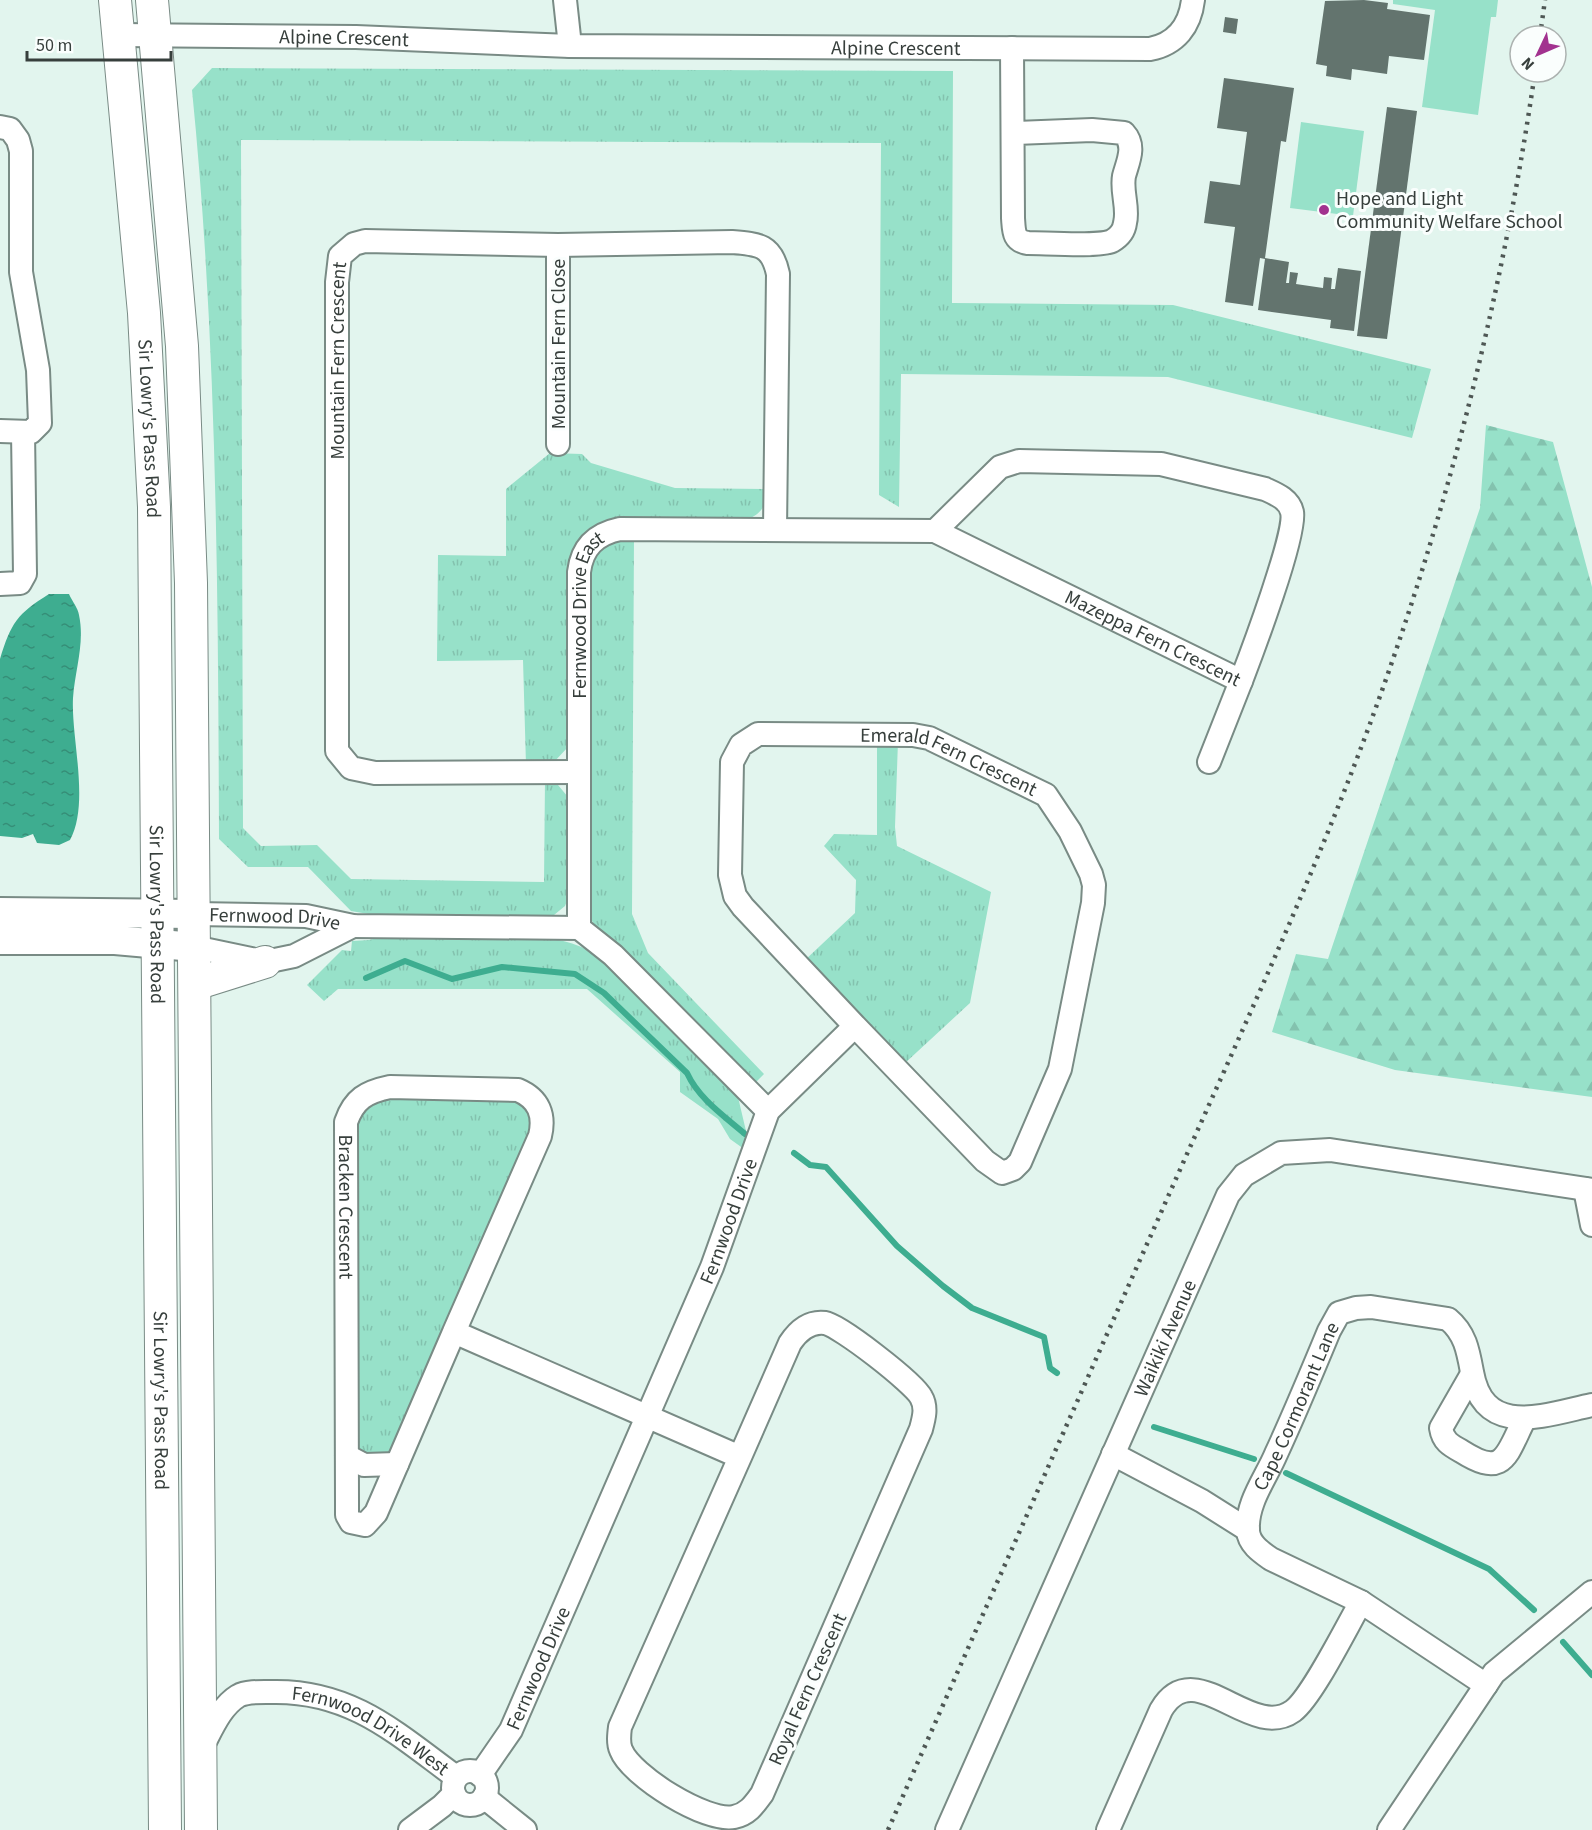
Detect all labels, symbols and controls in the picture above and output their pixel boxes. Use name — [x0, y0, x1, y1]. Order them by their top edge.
street label: Alpine Crescent — [279, 23, 410, 54]
scale bar — [27, 24, 171, 62]
north arrow — [1508, 24, 1568, 84]
text: 50 m — [36, 33, 72, 58]
street label: Alpine Crescent — [831, 34, 961, 63]
text: N — [1516, 52, 1540, 75]
place label: Hope and Light Community Welfare School — [1336, 185, 1563, 236]
marker: Hope and Light Community Welfare School — [1317, 203, 1331, 217]
street label: Mountain Fern Close — [545, 259, 573, 429]
street label: Mountain Fern Crescent — [324, 260, 354, 459]
street label: Sir Lowry's Pass Road — [130, 338, 167, 518]
street label: Fernwood Drive East — [566, 524, 610, 699]
street label: Mazeppa Fern Crescent — [1060, 584, 1246, 694]
street label: Emerald Fern Crescent — [860, 722, 1042, 804]
street label: Sir Lowry's Pass Road — [142, 825, 171, 1004]
street label: Fernwood Drive — [209, 901, 343, 938]
street label: Bracken Crescent — [331, 1134, 359, 1279]
street label: Fernwood Drive — [693, 1155, 765, 1289]
street label: Waikiki Avenue — [1127, 1275, 1204, 1402]
street label: Sir Lowry's Pass Road — [146, 1311, 175, 1490]
street label: Cape Cormorant Lane — [1247, 1317, 1347, 1496]
street label: Fernwood Drive — [500, 1602, 578, 1735]
street label: Royal Fern Crescent — [762, 1608, 854, 1770]
street label: Fernwood Drive West — [290, 1680, 455, 1782]

